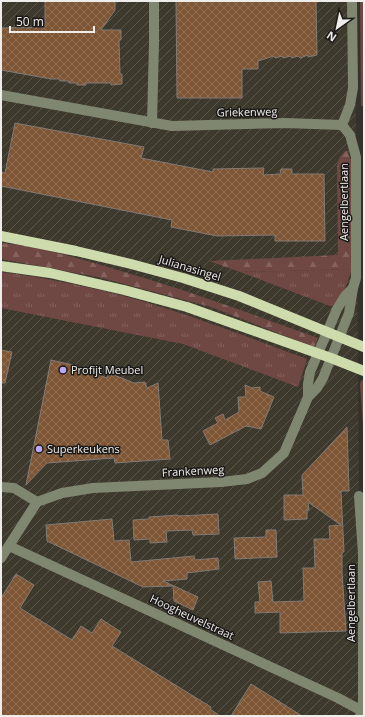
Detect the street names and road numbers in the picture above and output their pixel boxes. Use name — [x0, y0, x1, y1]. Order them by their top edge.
street label: Griekenweg — [216, 103, 278, 120]
street label: Aengelbertlaan — [336, 163, 351, 241]
street label: Julianasingel — [156, 251, 223, 284]
street label: Frankenweg — [161, 461, 225, 480]
street label: Aengelbertlaan — [343, 564, 358, 642]
street label: Hoogheuvelstraat — [148, 590, 237, 643]

